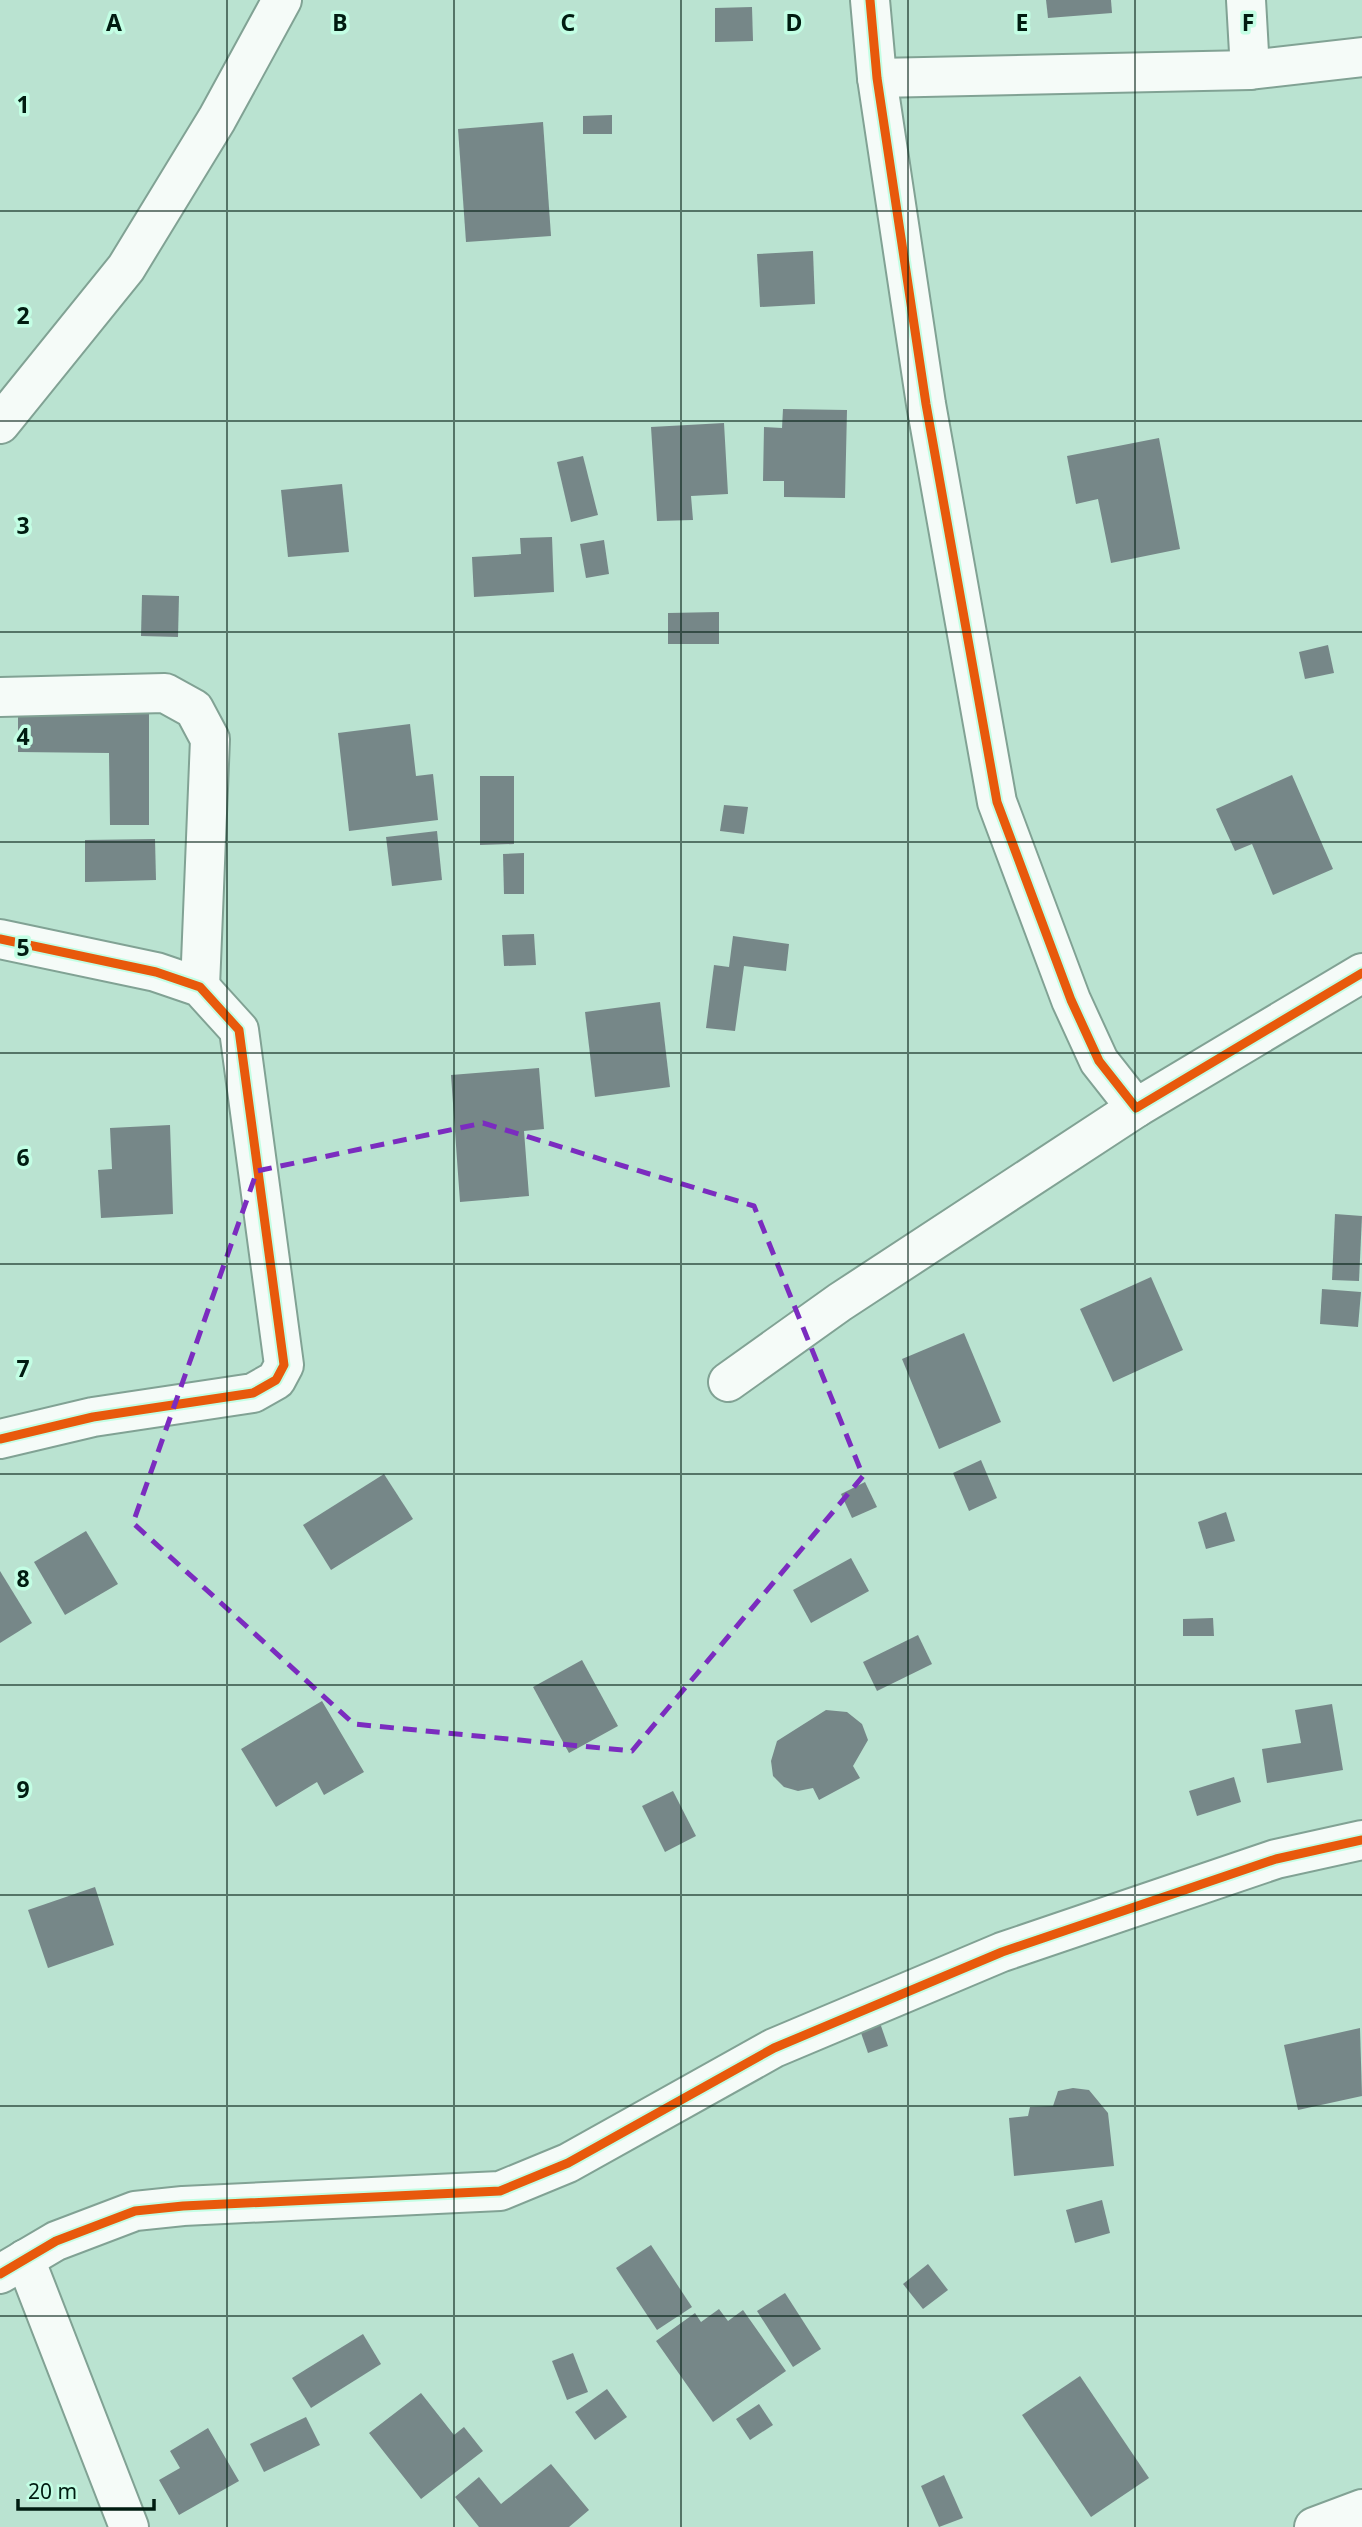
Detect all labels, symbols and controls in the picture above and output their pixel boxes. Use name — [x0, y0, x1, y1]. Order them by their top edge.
text: A — [106, 6, 122, 38]
text: B — [332, 6, 348, 38]
text: C — [561, 6, 576, 38]
text: D — [786, 6, 802, 38]
text: E — [1016, 6, 1028, 38]
text: F — [1242, 6, 1254, 38]
text: 1 — [16, 88, 30, 120]
text: 2 — [16, 299, 30, 331]
text: 3 — [16, 509, 30, 541]
text: 4 — [16, 720, 30, 752]
text: 5 — [16, 931, 30, 963]
text: 6 — [16, 1141, 30, 1173]
text: 7 — [16, 1352, 30, 1384]
text: 8 — [16, 1562, 30, 1594]
text: 9 — [16, 1773, 30, 1805]
scale bar — [18, 2468, 154, 2512]
text: 20 m — [28, 2477, 77, 2505]

